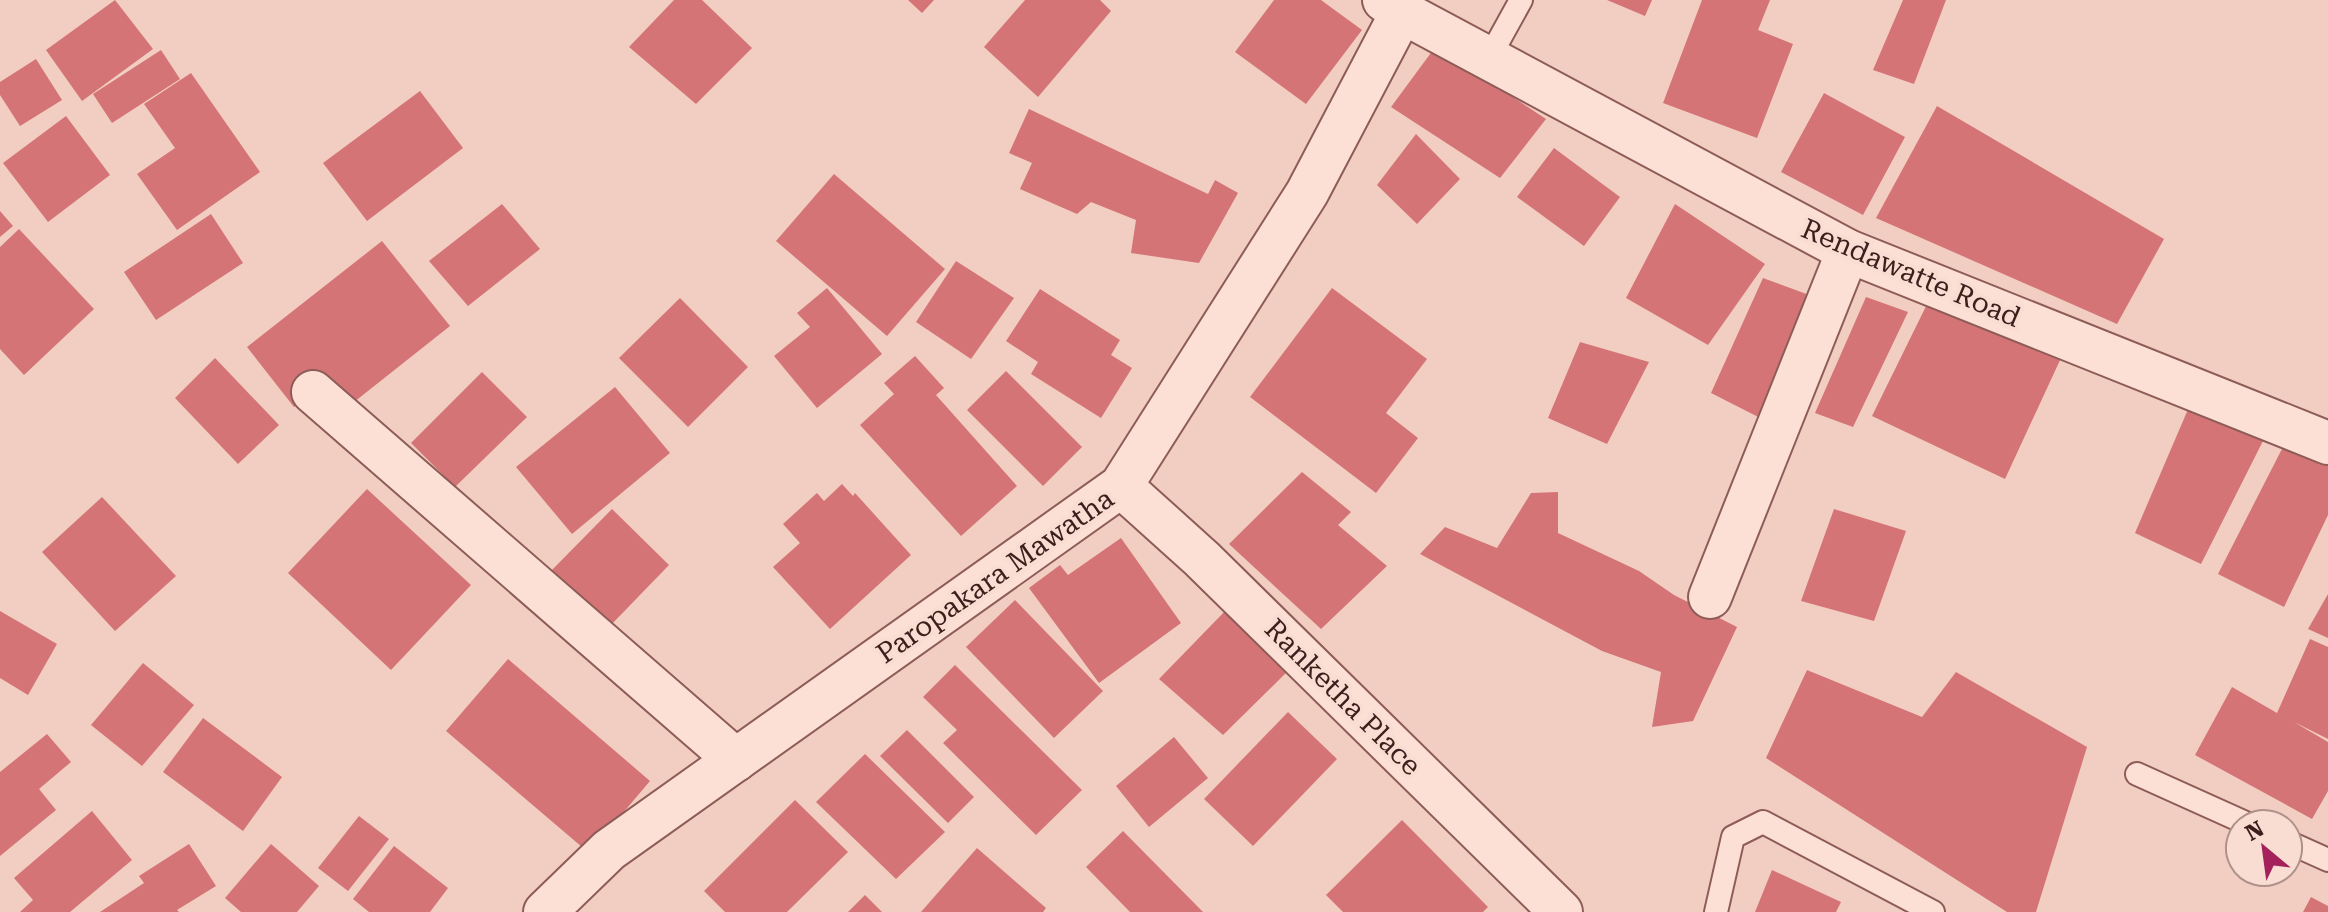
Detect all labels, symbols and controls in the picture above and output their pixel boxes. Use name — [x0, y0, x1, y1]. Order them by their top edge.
street label: Rendawatte Road — [1796, 212, 2026, 334]
street label: Paropakara Mawatha — [870, 482, 1120, 670]
street label: Ranketha Place — [1258, 612, 1428, 782]
north arrow — [2224, 808, 2304, 888]
text: N — [2241, 816, 2268, 846]

